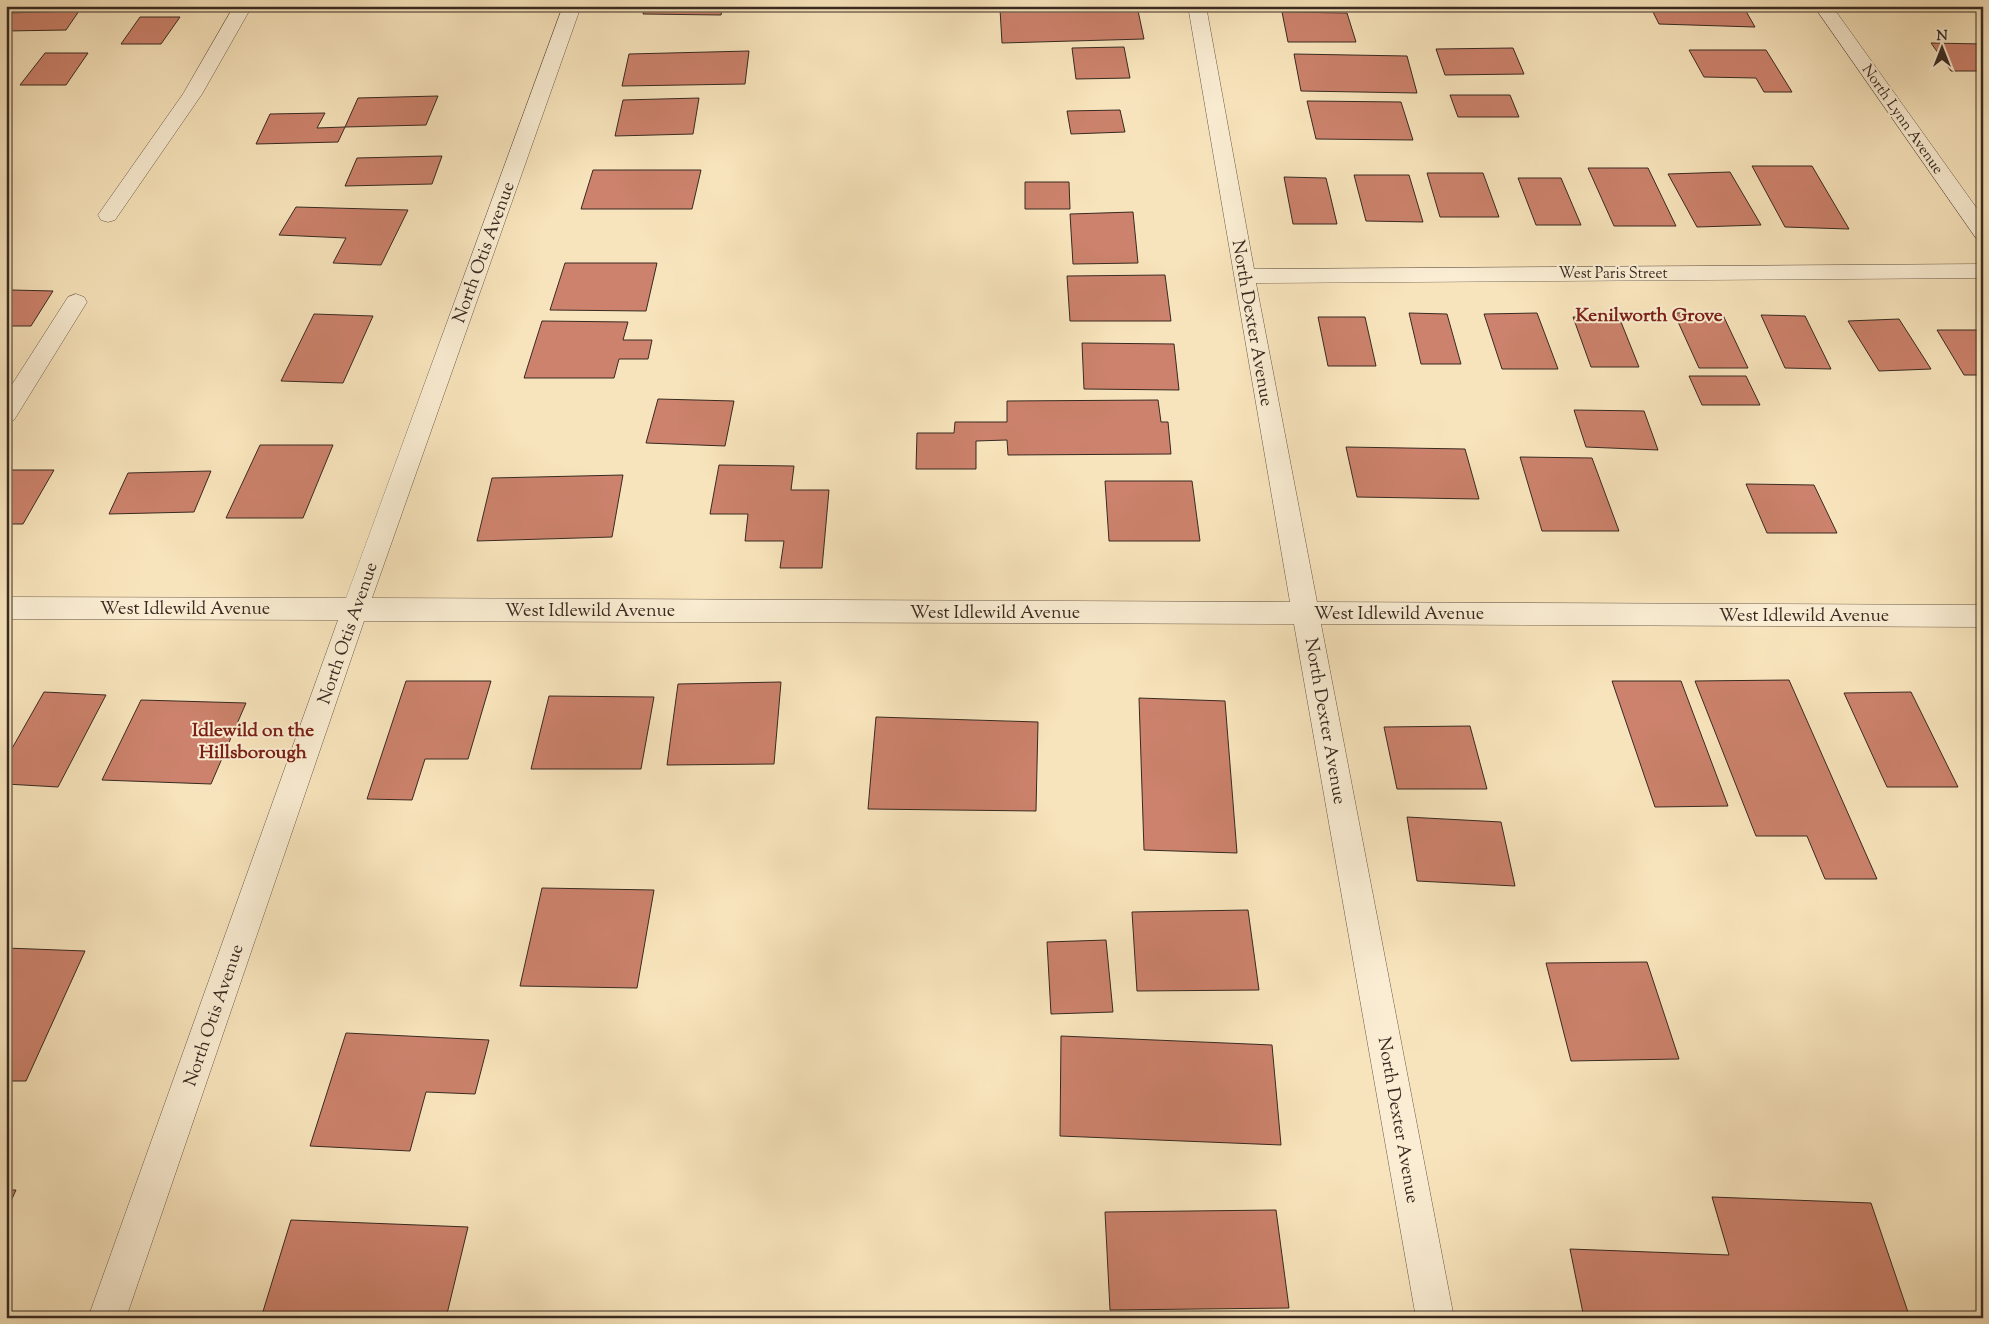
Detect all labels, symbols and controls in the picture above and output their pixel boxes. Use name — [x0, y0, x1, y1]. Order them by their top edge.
north arrow — [1916, 22, 1966, 72]
text: N — [1936, 27, 1948, 47]
street label: North Lynn Avenue — [1856, 61, 1948, 179]
street label: North Otis Avenue — [447, 178, 523, 327]
street label: North Dexter Avenue — [1224, 238, 1278, 409]
street label: West Paris Street — [1558, 264, 1668, 285]
district label: Kenilworth Grove — [1575, 303, 1723, 330]
street label: North Otis Avenue — [312, 559, 385, 708]
street label: West Idlewild Avenue — [100, 597, 270, 623]
street label: West Idlewild Avenue — [505, 599, 675, 625]
street label: West Idlewild Avenue — [910, 601, 1080, 627]
street label: West Idlewild Avenue — [1314, 602, 1484, 628]
street label: West Idlewild Avenue — [1719, 604, 1889, 630]
street label: North Dexter Avenue — [1297, 636, 1351, 807]
district label: Idlewild on the Hillsborough — [192, 718, 314, 767]
street label: North Otis Avenue — [178, 941, 251, 1090]
street label: North Dexter Avenue — [1370, 1035, 1424, 1206]

